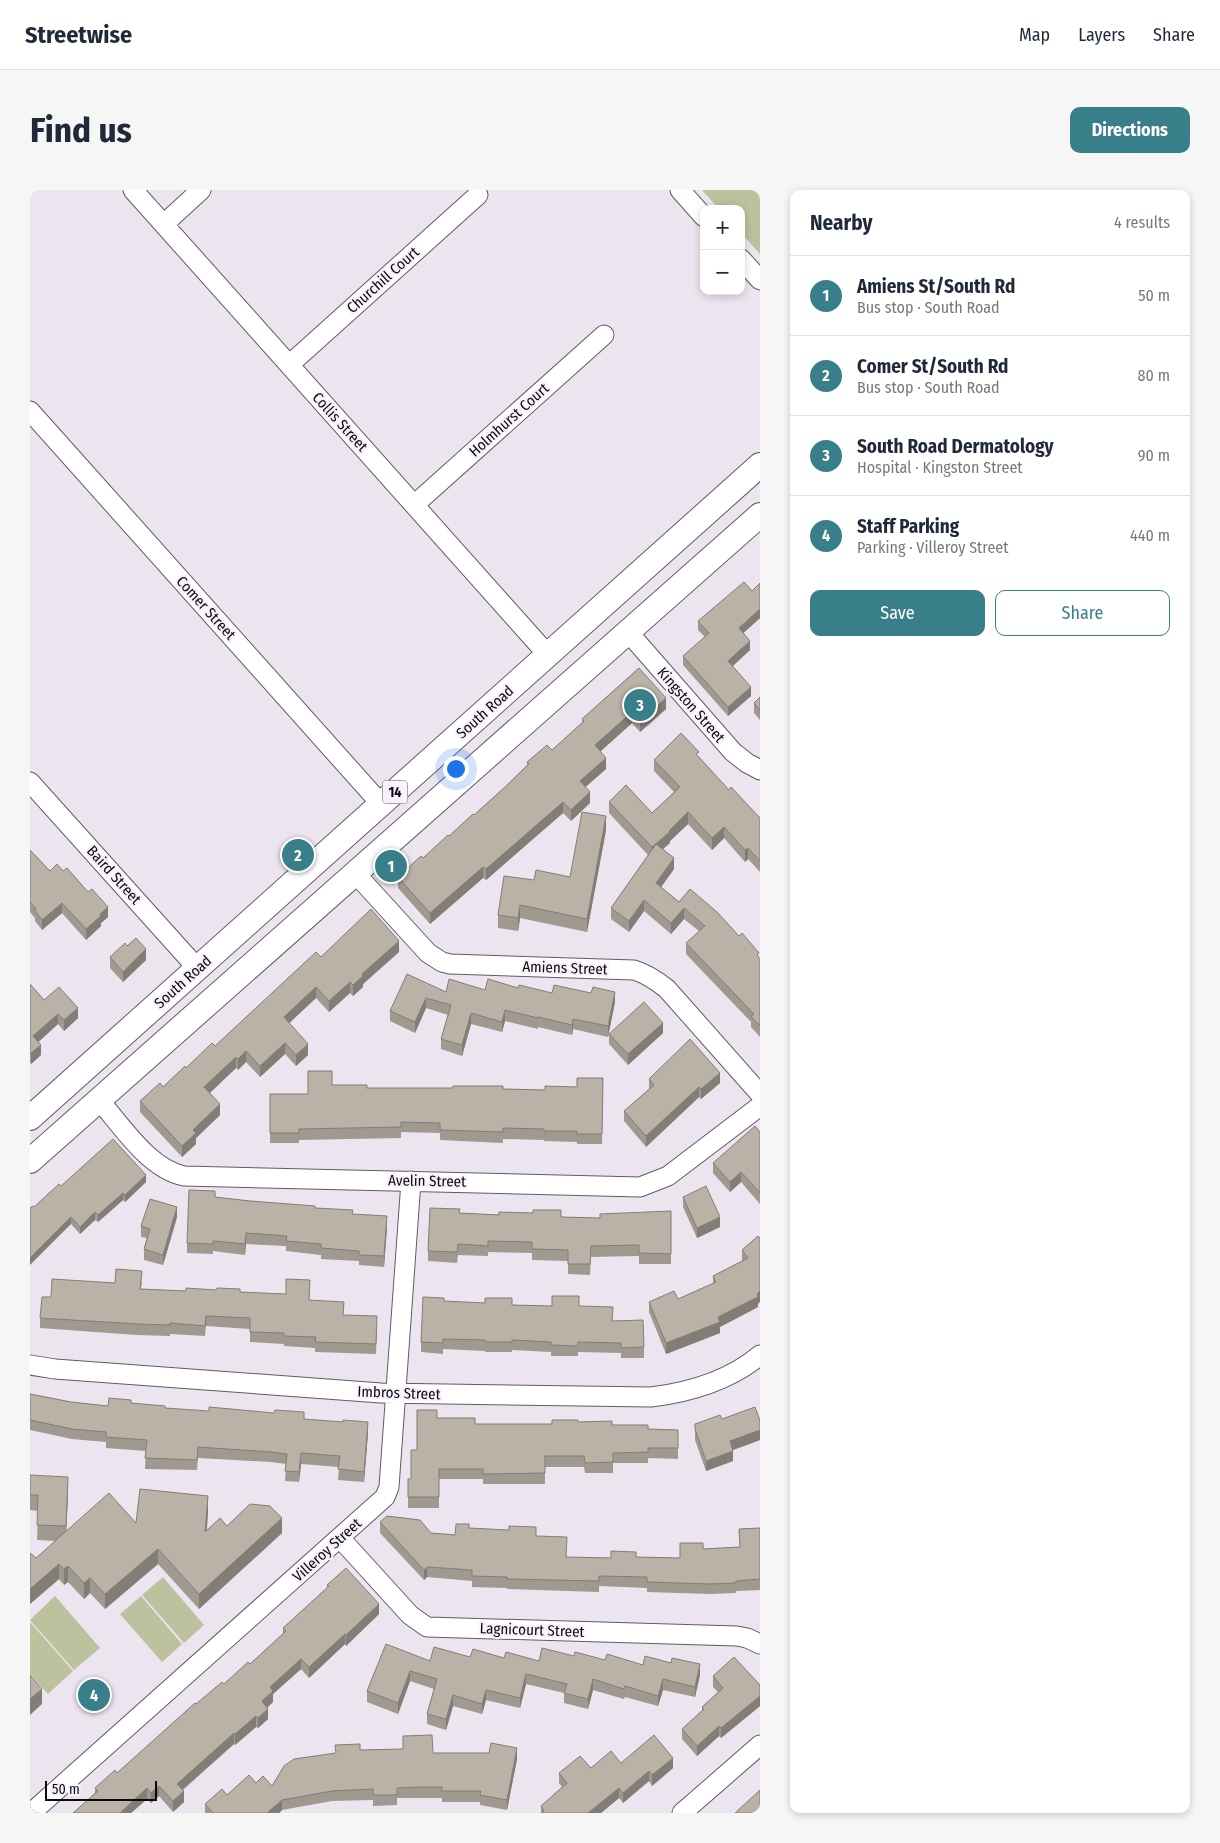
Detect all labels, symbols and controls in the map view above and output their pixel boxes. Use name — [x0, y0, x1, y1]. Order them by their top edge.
text: Streetwise — [25, 21, 132, 49]
text: Map — [1019, 24, 1050, 46]
text: Layers — [1078, 24, 1125, 46]
text: Share — [1153, 24, 1195, 46]
button: Directions — [1070, 107, 1190, 153]
text: Find us — [30, 109, 132, 151]
map controls — [700, 205, 745, 295]
button: + — [700, 205, 745, 250]
text: Nearby — [810, 210, 872, 236]
text: 4 results — [1114, 213, 1170, 232]
street label: Churchill Court — [343, 243, 423, 317]
button: − — [700, 250, 745, 295]
text: Amiens St/South Rd — [857, 275, 1015, 298]
text: 1 — [823, 286, 829, 305]
text: 50 m — [1138, 286, 1170, 305]
text: Bus stop · South Road — [857, 298, 1000, 317]
text: Comer St/South Rd — [857, 355, 1008, 378]
text: 2 — [822, 366, 830, 385]
text: 80 m — [1138, 366, 1170, 385]
text: Bus stop · South Road — [857, 378, 1000, 397]
street label: Holmhurst Court — [465, 379, 553, 461]
street label: Collis Street — [309, 389, 371, 455]
text: South Road Dermatology — [857, 435, 1054, 458]
text: 3 — [822, 446, 830, 465]
text: 90 m — [1138, 446, 1170, 465]
text: Hospital · Kingston Street — [857, 458, 1023, 477]
text: Staff Parking — [857, 515, 959, 538]
text: 4 — [822, 526, 830, 545]
text: 440 m — [1130, 526, 1170, 545]
text: Parking · Villeroy Street — [857, 538, 1009, 557]
street label: Comer Street — [173, 572, 239, 644]
button: Save — [810, 590, 985, 636]
button: Share — [995, 590, 1170, 636]
street label: Kingston Street — [653, 664, 729, 746]
street label: South Road — [453, 682, 517, 742]
pin: 3 — [624, 686, 656, 724]
your location — [443, 756, 469, 782]
road number: 14 — [382, 780, 408, 804]
pin: 2 — [282, 836, 314, 874]
street label: Baird Street — [83, 842, 145, 908]
pin: 1 — [375, 847, 407, 885]
street label: South Road — [151, 952, 215, 1012]
street label: Amiens Street — [522, 958, 608, 978]
street label: Avelin Street — [388, 1171, 466, 1191]
street label: Imbros Street — [357, 1383, 441, 1403]
street label: Villeroy Street — [289, 1514, 365, 1586]
street label: Lagnicourt Street — [479, 1619, 585, 1641]
pin: 4 — [78, 1676, 110, 1714]
scale bar — [45, 1778, 158, 1801]
text: 50 m — [52, 1781, 80, 1798]

